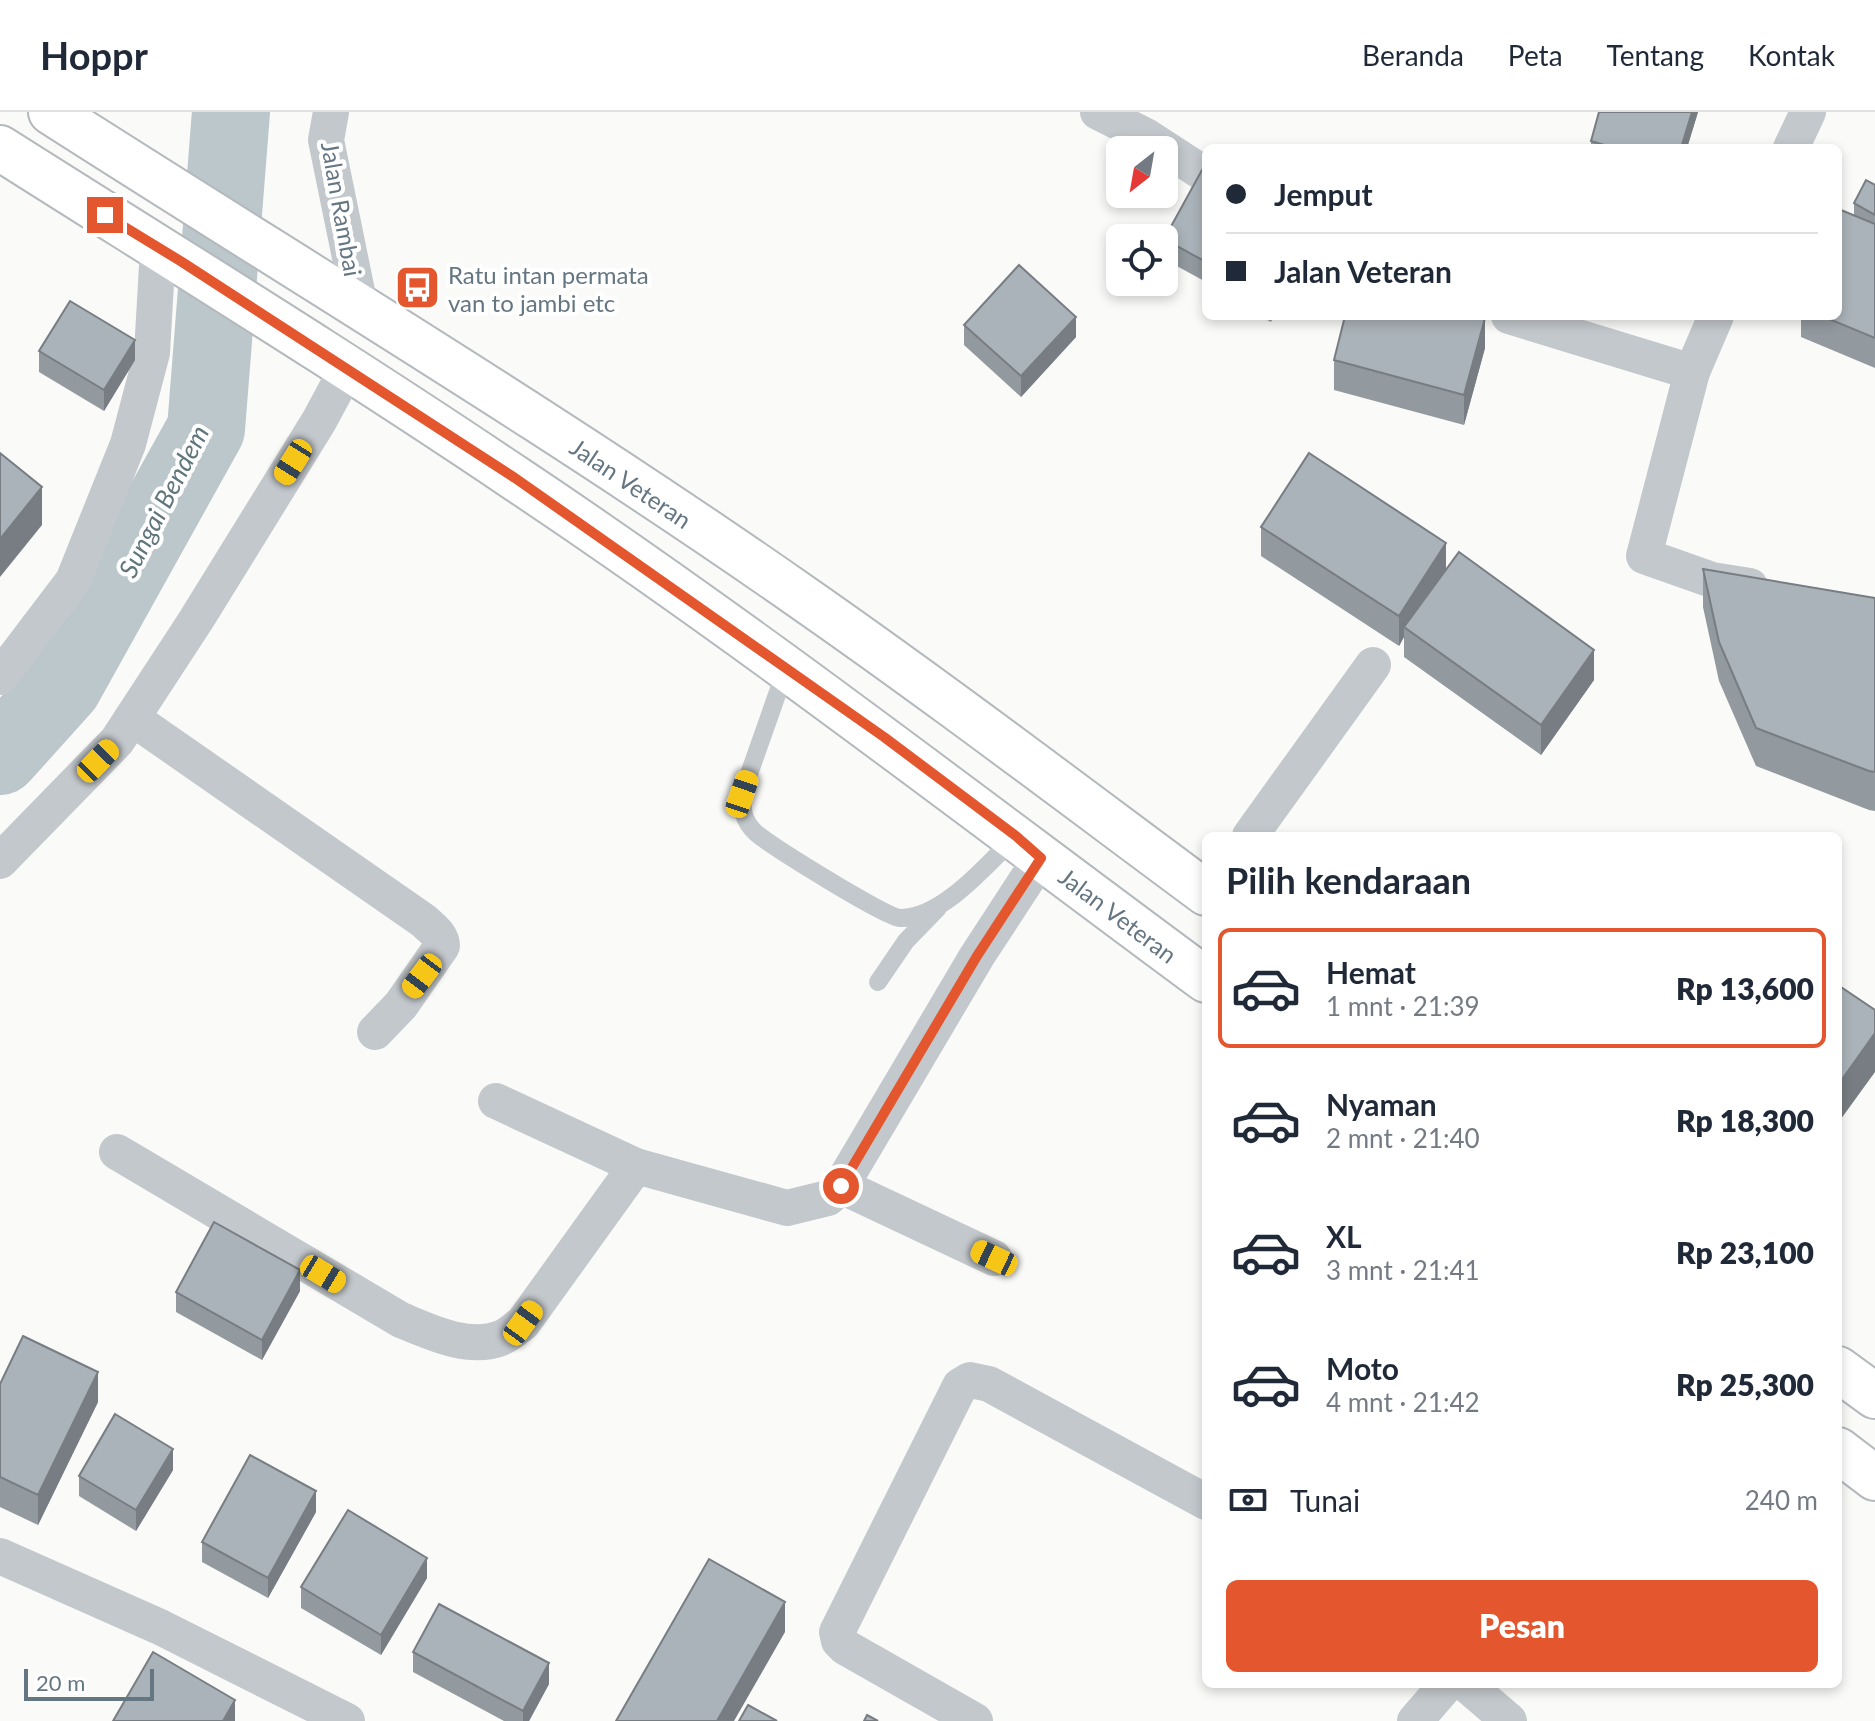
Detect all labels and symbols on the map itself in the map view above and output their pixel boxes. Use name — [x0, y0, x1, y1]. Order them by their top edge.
north arrow — [1106, 136, 1178, 208]
street label: Jalan Rambai — [316, 139, 368, 279]
route end — [87, 197, 123, 233]
place label: Ratu intan permata van to jambi etc — [448, 260, 649, 317]
bus stop icon: Ratu intan permata van to jambi etc — [393, 264, 441, 312]
water label: Sungai Bendem — [111, 420, 215, 582]
street label: Jalan Veteran — [565, 432, 697, 534]
car — [270, 435, 316, 489]
car — [73, 735, 123, 787]
car — [723, 767, 761, 821]
street label: Jalan Veteran — [1053, 861, 1183, 969]
car — [398, 950, 446, 1002]
route start — [823, 1168, 859, 1204]
car — [967, 1237, 1021, 1279]
car — [296, 1251, 350, 1297]
car — [499, 1297, 547, 1349]
scale bar — [24, 1665, 154, 1701]

